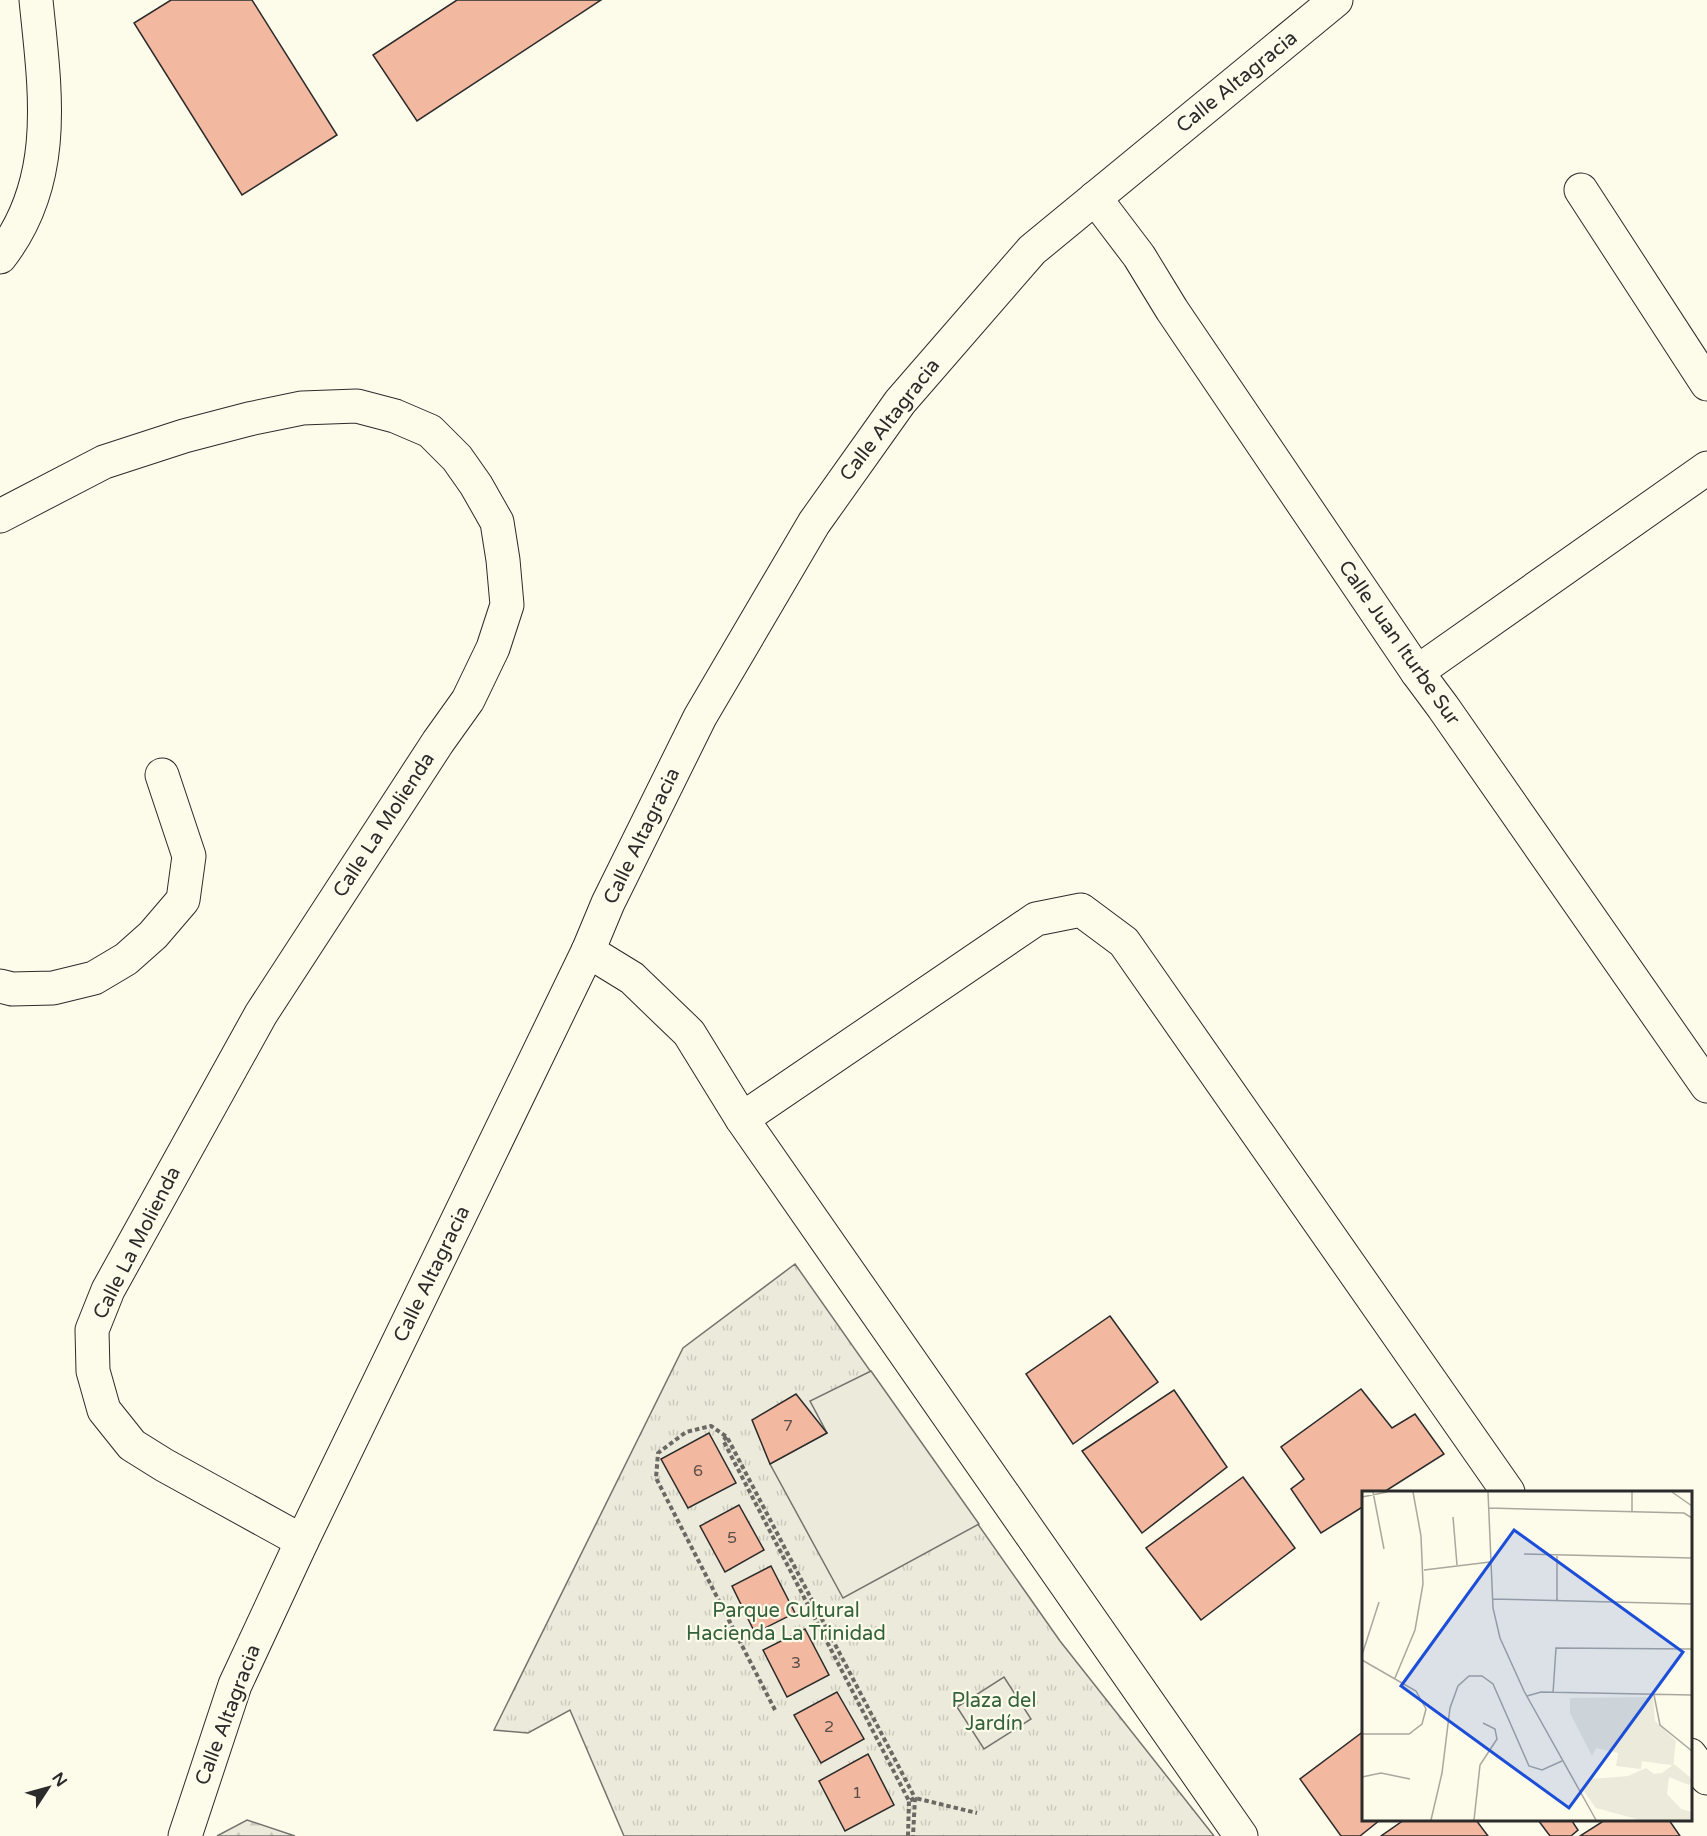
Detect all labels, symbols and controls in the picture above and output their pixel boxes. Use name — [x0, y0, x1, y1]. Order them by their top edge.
street label: Calle Altagracia — [1172, 26, 1302, 138]
street label: Calle Altagracia — [835, 354, 945, 486]
street label: Calle Juan Iturbe Sur — [1333, 556, 1465, 730]
street label: Calle La Molienda — [328, 748, 440, 902]
street label: Calle Altagracia — [599, 764, 685, 908]
street label: Calle La Molienda — [88, 1163, 186, 1323]
street label: Calle Altagracia — [389, 1202, 475, 1346]
house number: 7 — [783, 1416, 793, 1436]
house number: 6 — [693, 1461, 703, 1481]
inset map — [1362, 1491, 1692, 1821]
house number: 5 — [727, 1528, 737, 1548]
park label: Parque Cultural Hacienda La Trinidad — [686, 1599, 886, 1646]
street label: Calle Altagracia — [190, 1641, 266, 1789]
house number: 3 — [791, 1653, 801, 1673]
park label: Plaza del Jardín — [952, 1689, 1036, 1736]
house number: 2 — [824, 1717, 834, 1737]
north arrow — [18, 1758, 78, 1818]
text: N — [47, 1769, 71, 1791]
house number: 1 — [852, 1783, 862, 1803]

